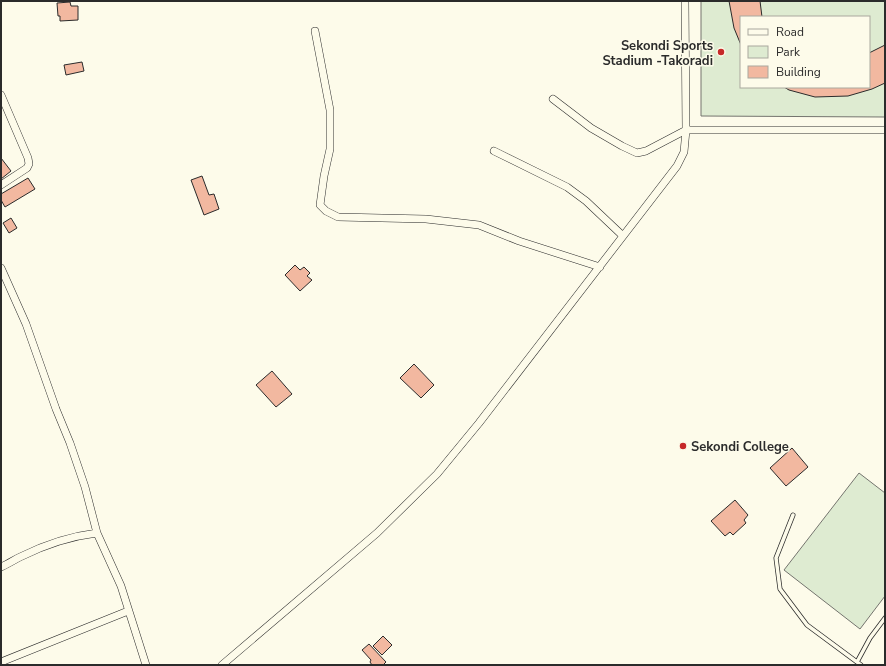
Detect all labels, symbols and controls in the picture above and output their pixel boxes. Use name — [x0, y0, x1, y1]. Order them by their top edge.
legend — [740, 16, 870, 88]
text: Road — [776, 24, 804, 40]
place label: Sekondi Sports Stadium -Takoradi — [602, 37, 713, 70]
text: Park — [776, 44, 801, 60]
marker: Sekondi Sports Stadium -Takoradi — [716, 47, 726, 57]
text: Building — [776, 64, 821, 80]
place label: Sekondi College — [691, 438, 789, 456]
marker: Sekondi College — [678, 441, 688, 451]

